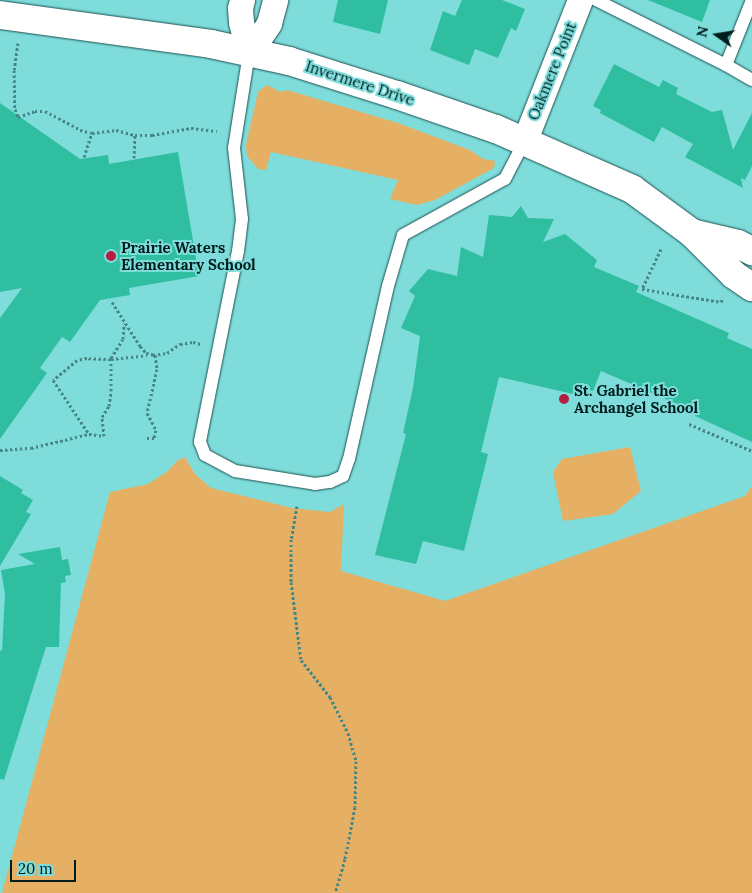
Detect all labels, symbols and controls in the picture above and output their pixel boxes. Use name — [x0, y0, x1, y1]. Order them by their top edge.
north arrow — [692, 10, 742, 60]
street label: Oakmere Point — [524, 19, 580, 123]
text: N — [692, 24, 712, 39]
street label: Invermere Drive — [303, 57, 417, 109]
place label: Prairie Waters Elementary School — [121, 238, 256, 273]
marker: Prairie Waters Elementary School — [105, 250, 117, 262]
place label: St. Gabriel the Archangel School — [574, 381, 698, 416]
marker: St. Gabriel the Archangel School — [558, 393, 570, 405]
scale bar — [12, 850, 79, 882]
text: 20 m — [18, 859, 53, 878]

